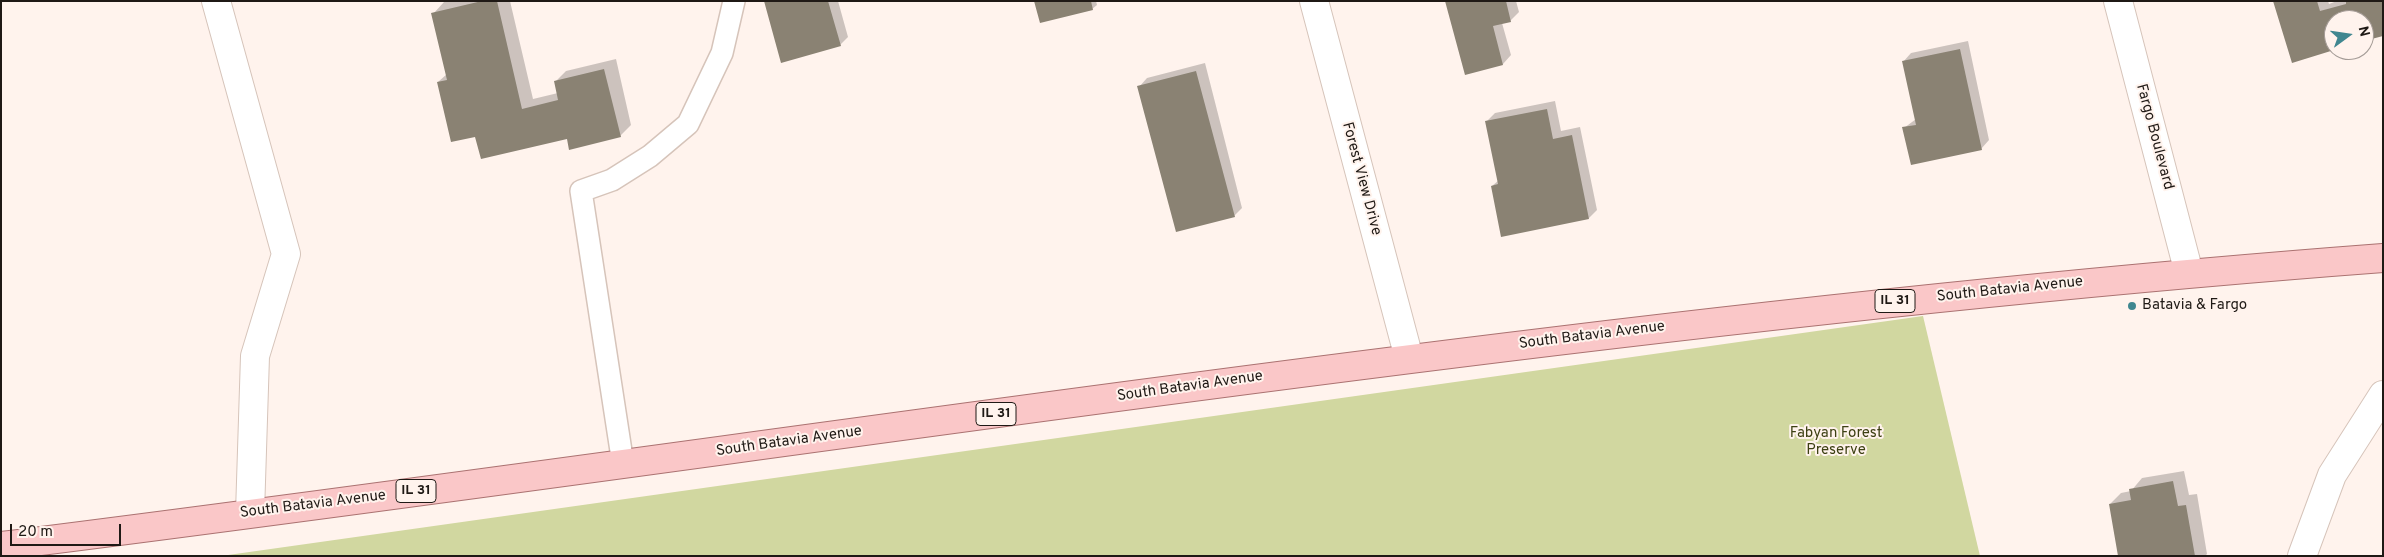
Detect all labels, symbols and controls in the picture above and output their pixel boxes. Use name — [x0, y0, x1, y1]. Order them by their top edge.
north arrow — [2324, 10, 2374, 60]
text: N — [2354, 25, 2373, 38]
street label: Fargo Boulevard — [2131, 82, 2177, 192]
street label: Forest View Drive — [1337, 121, 1385, 237]
street label: South Batavia Avenue — [1936, 273, 2084, 307]
road number: IL 31 — [1875, 290, 1915, 312]
place label: Batavia & Fargo — [2142, 297, 2247, 315]
marker: Batavia & Fargo — [2126, 300, 2138, 312]
street label: South Batavia Avenue — [1518, 318, 1666, 354]
street label: South Batavia Avenue — [1116, 368, 1264, 406]
road number: IL 31 — [976, 402, 1016, 426]
street label: South Batavia Avenue — [715, 423, 863, 461]
park label: Fabyan Forest Preserve — [1790, 425, 1882, 460]
road number: IL 31 — [396, 480, 436, 502]
street label: South Batavia Avenue — [239, 487, 387, 523]
scale bar — [12, 514, 124, 546]
text: 20 m — [18, 523, 53, 542]

